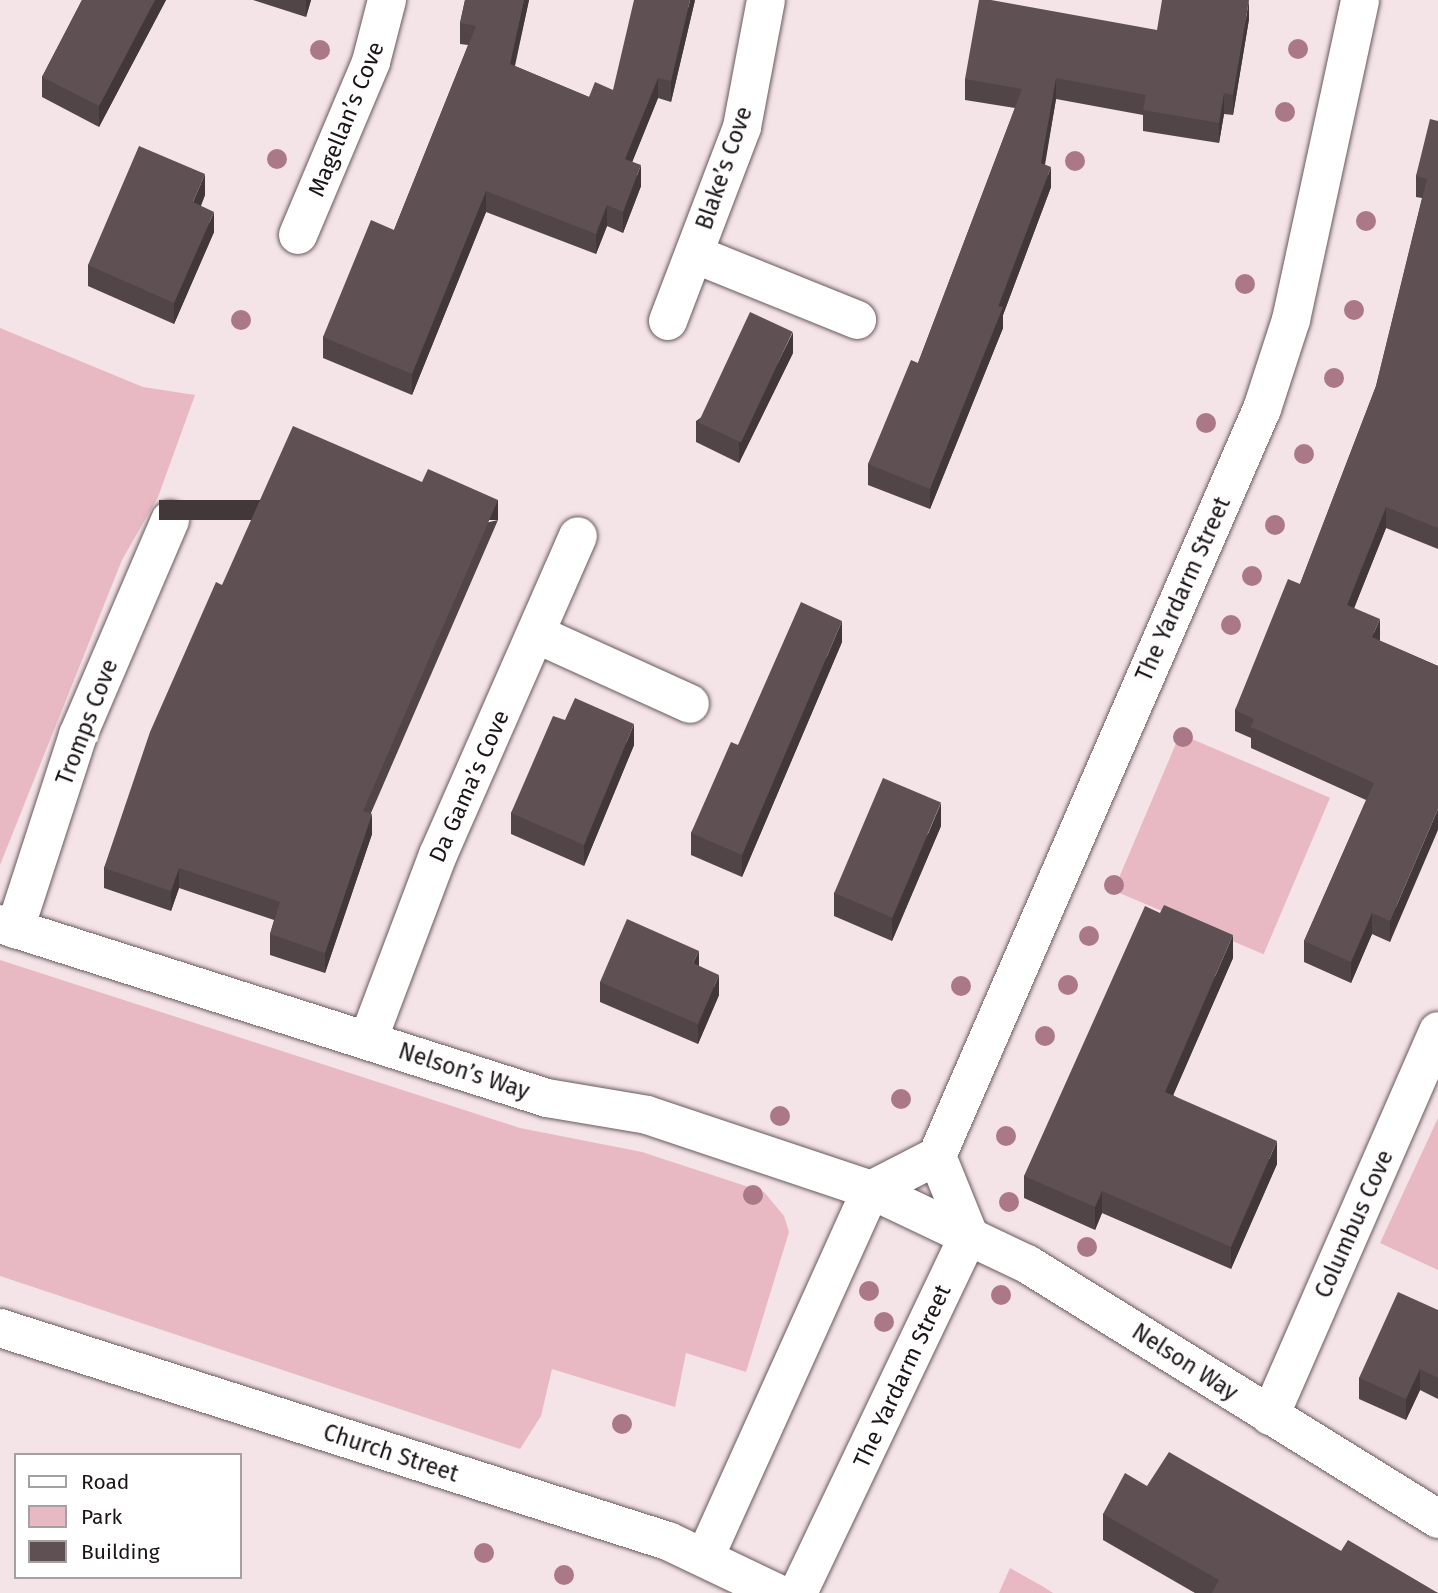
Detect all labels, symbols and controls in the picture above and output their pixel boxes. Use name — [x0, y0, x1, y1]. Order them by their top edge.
street label: Magellan’s Cove — [302, 37, 390, 201]
street label: Blake’s Cove — [690, 103, 758, 233]
street label: The Yardarm Street — [1130, 493, 1236, 685]
street label: Tromps Cove — [50, 655, 124, 789]
street label: Da Gama’s Cove — [423, 706, 515, 866]
street label: Nelson’s Way — [395, 1037, 533, 1105]
street label: Columbus Cove — [1309, 1146, 1399, 1302]
street label: The Yardarm Street — [847, 1280, 957, 1472]
street label: Nelson Way — [1127, 1318, 1243, 1406]
street label: Church Street — [320, 1418, 462, 1488]
legend — [14, 1453, 242, 1579]
text: Road — [81, 1469, 129, 1495]
text: Park — [81, 1504, 122, 1530]
text: Building — [81, 1539, 160, 1565]

